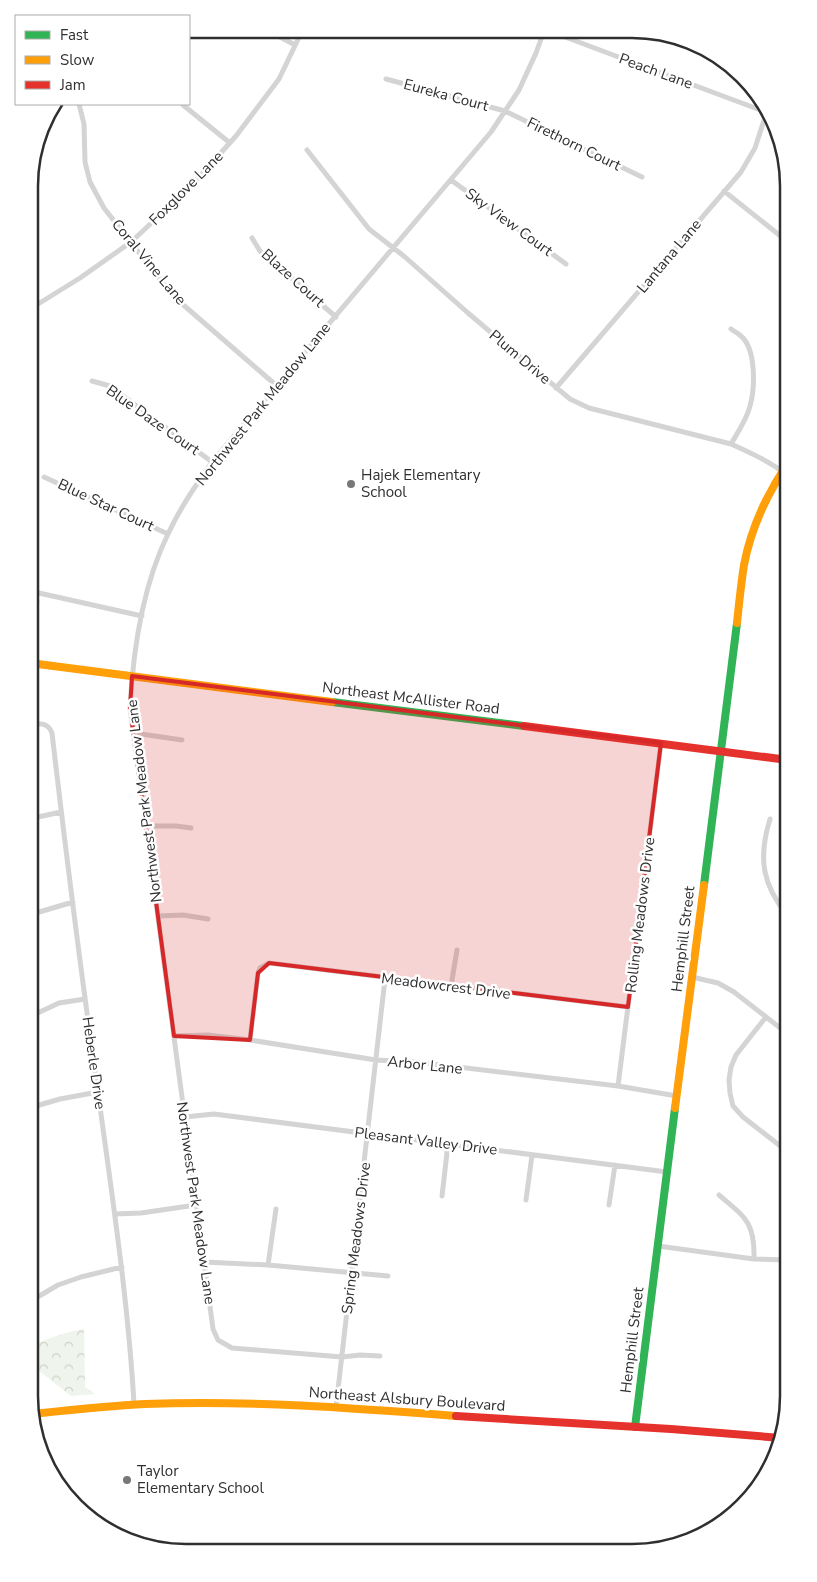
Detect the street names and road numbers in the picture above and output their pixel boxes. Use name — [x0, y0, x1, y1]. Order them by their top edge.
street label: Peach Lane — [616, 48, 696, 94]
street label: Eureka Court — [401, 74, 491, 116]
street label: Firethorn Court — [524, 113, 625, 176]
street label: Foxglove Lane — [145, 147, 227, 229]
street label: Sky View Court — [461, 183, 557, 261]
street label: Coral Vine Lane — [107, 215, 191, 309]
street label: Lantana Lane — [632, 215, 706, 297]
street label: Blaze Court — [257, 244, 329, 312]
street label: Northwest Park Meadow Lane — [191, 318, 335, 490]
street label: Plum Drive — [485, 325, 555, 389]
street label: Blue Daze Court — [102, 380, 204, 460]
street label: Blue Star Court — [55, 474, 158, 536]
street label: Northeast McAllister Road — [321, 677, 501, 719]
street label: Northwest Park Meadow Lane — [122, 698, 166, 904]
street label: Rolling Meadows Drive — [621, 836, 659, 994]
street label: Hemphill Street — [667, 884, 700, 993]
street label: Meadowcrest Drive — [380, 968, 512, 1004]
street label: Heberle Drive — [78, 1015, 110, 1111]
street label: Arbor Lane — [387, 1051, 463, 1079]
street label: Northwest Park Meadow Lane — [172, 1100, 220, 1306]
street label: Pleasant Valley Drive — [353, 1122, 499, 1160]
street label: Spring Meadows Drive — [337, 1161, 375, 1315]
street label: Hemphill Street — [616, 1285, 649, 1394]
street label: Northeast Alsbury Boulevard — [308, 1382, 506, 1416]

